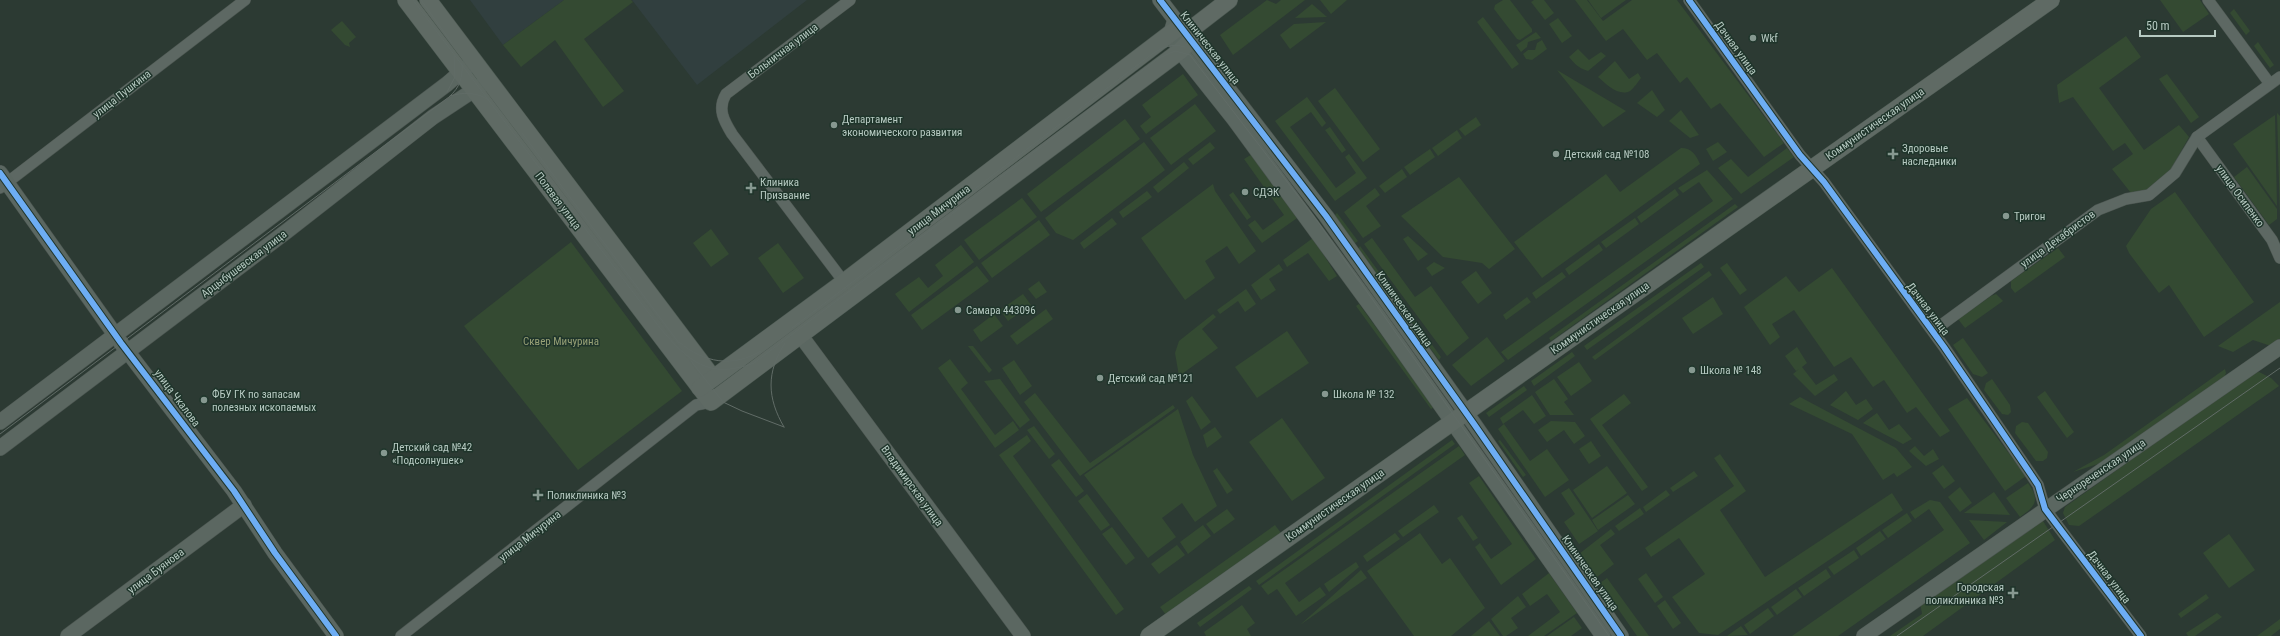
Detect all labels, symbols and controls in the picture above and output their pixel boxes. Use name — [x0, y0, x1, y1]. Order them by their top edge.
street label: Клиническая улица — [1177, 9, 1243, 87]
scale bar — [2140, 12, 2215, 38]
street label: Дачная улица — [1712, 19, 1760, 77]
text: 50 m — [2146, 19, 2170, 33]
street label: Больничная улица — [745, 20, 821, 82]
place label: Wkf — [1761, 32, 1778, 45]
marker: Wkf — [1748, 33, 1758, 43]
street label: улица Пушкина — [90, 67, 154, 121]
street label: Коммунистическая улица — [1823, 85, 1927, 163]
place label: Департамент экономического развития — [842, 113, 962, 139]
marker: Департамент экономического развития — [829, 120, 839, 130]
place label: Здоровые наследники — [1902, 142, 1957, 168]
place label: Детский сад №108 — [1564, 148, 1650, 161]
marker: Здоровые наследники — [1887, 148, 1899, 160]
marker: Детский сад №108 — [1551, 149, 1561, 159]
street label: улица Осипенко — [2213, 162, 2267, 230]
street label: Полевая улица — [532, 170, 584, 232]
place label: Клиника Призвание — [760, 176, 810, 202]
marker: Клиника Призвание — [745, 182, 757, 194]
street label: улица Мичурина — [905, 182, 973, 238]
place label: СДЭК — [1253, 186, 1280, 199]
marker: СДЭК — [1240, 187, 1250, 197]
street label: улица Декабристов — [2018, 208, 2098, 270]
place label: Тригон — [2014, 210, 2045, 223]
marker: Тригон — [2001, 211, 2011, 221]
street label: Арцыбушевская улица — [199, 228, 289, 300]
street label: Клиническая улица — [1373, 269, 1435, 349]
street label: Коммунистическая улица — [1548, 279, 1652, 357]
street label: Дачная улица — [1904, 280, 1952, 338]
place label: Самара 443096 — [966, 304, 1036, 317]
marker: Самара 443096 — [953, 305, 963, 315]
park label: Сквер Мичурина — [523, 335, 599, 348]
place label: Школа № 148 — [1700, 364, 1762, 377]
marker: Школа № 148 — [1687, 365, 1697, 375]
street label: улица Чкалова — [151, 367, 203, 429]
place label: Детский сад №121 — [1108, 372, 1194, 385]
marker: Детский сад №121 — [1095, 373, 1105, 383]
place label: ФБУ ГК по запасам полезных ископаемых — [212, 388, 316, 414]
place label: Школа № 132 — [1333, 388, 1395, 401]
marker: Школа № 132 — [1320, 389, 1330, 399]
marker: ФБУ ГК по запасам полезных ископаемых — [199, 395, 209, 405]
street label: Чернореченская улица — [2054, 436, 2148, 506]
place label: Детский сад №42 «Подсолнушек» — [392, 441, 472, 467]
street label: Владимирская улица — [878, 443, 946, 529]
marker: Детский сад №42 «Подсолнушек» — [379, 448, 389, 458]
street label: Коммунистическая улица — [1283, 466, 1387, 544]
marker: Поликлиника №3 — [532, 489, 544, 501]
place label: Поликлиника №3 — [547, 489, 626, 502]
street label: улица Мичурина — [497, 508, 563, 564]
street label: Клиническая улица — [1559, 533, 1621, 613]
street label: улица Буянова — [125, 546, 187, 596]
street label: Дачная улица — [2085, 548, 2133, 606]
place label: Городская поликлиника №3 — [1926, 581, 2004, 607]
marker: Городская поликлиника №3 — [2007, 587, 2019, 599]

